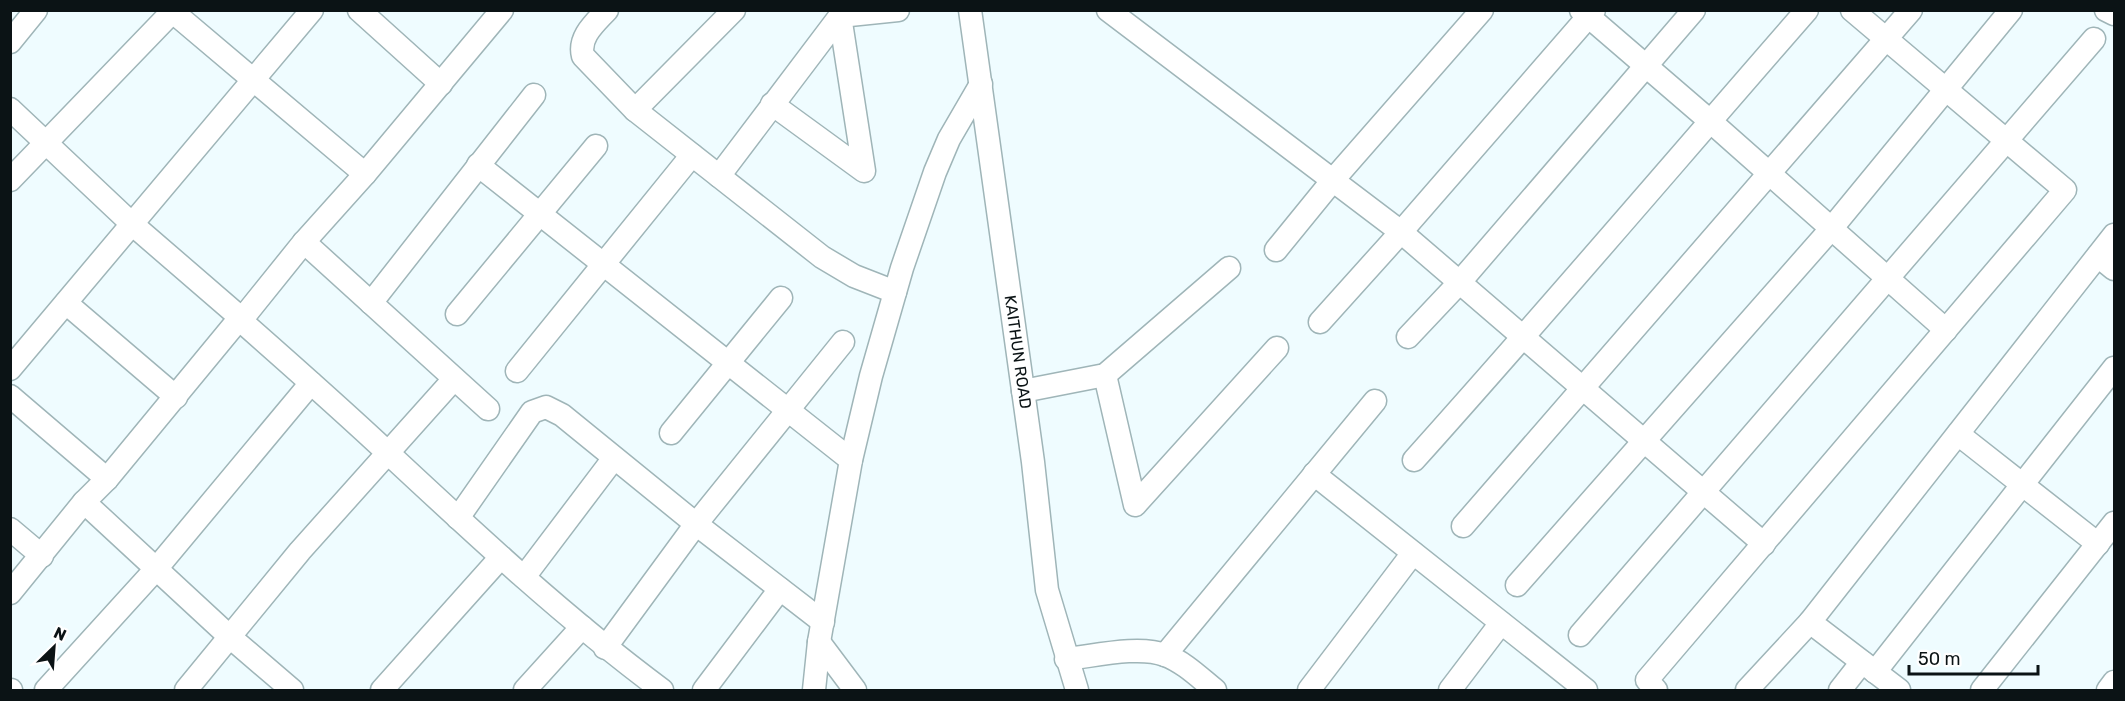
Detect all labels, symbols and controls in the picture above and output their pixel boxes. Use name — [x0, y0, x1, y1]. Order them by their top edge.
street label: KAITHUN ROAD — [1001, 294, 1035, 410]
north arrow — [24, 617, 84, 677]
text: N — [51, 623, 69, 645]
scale bar — [1909, 638, 2038, 676]
text: 50 m — [1918, 648, 1961, 670]

